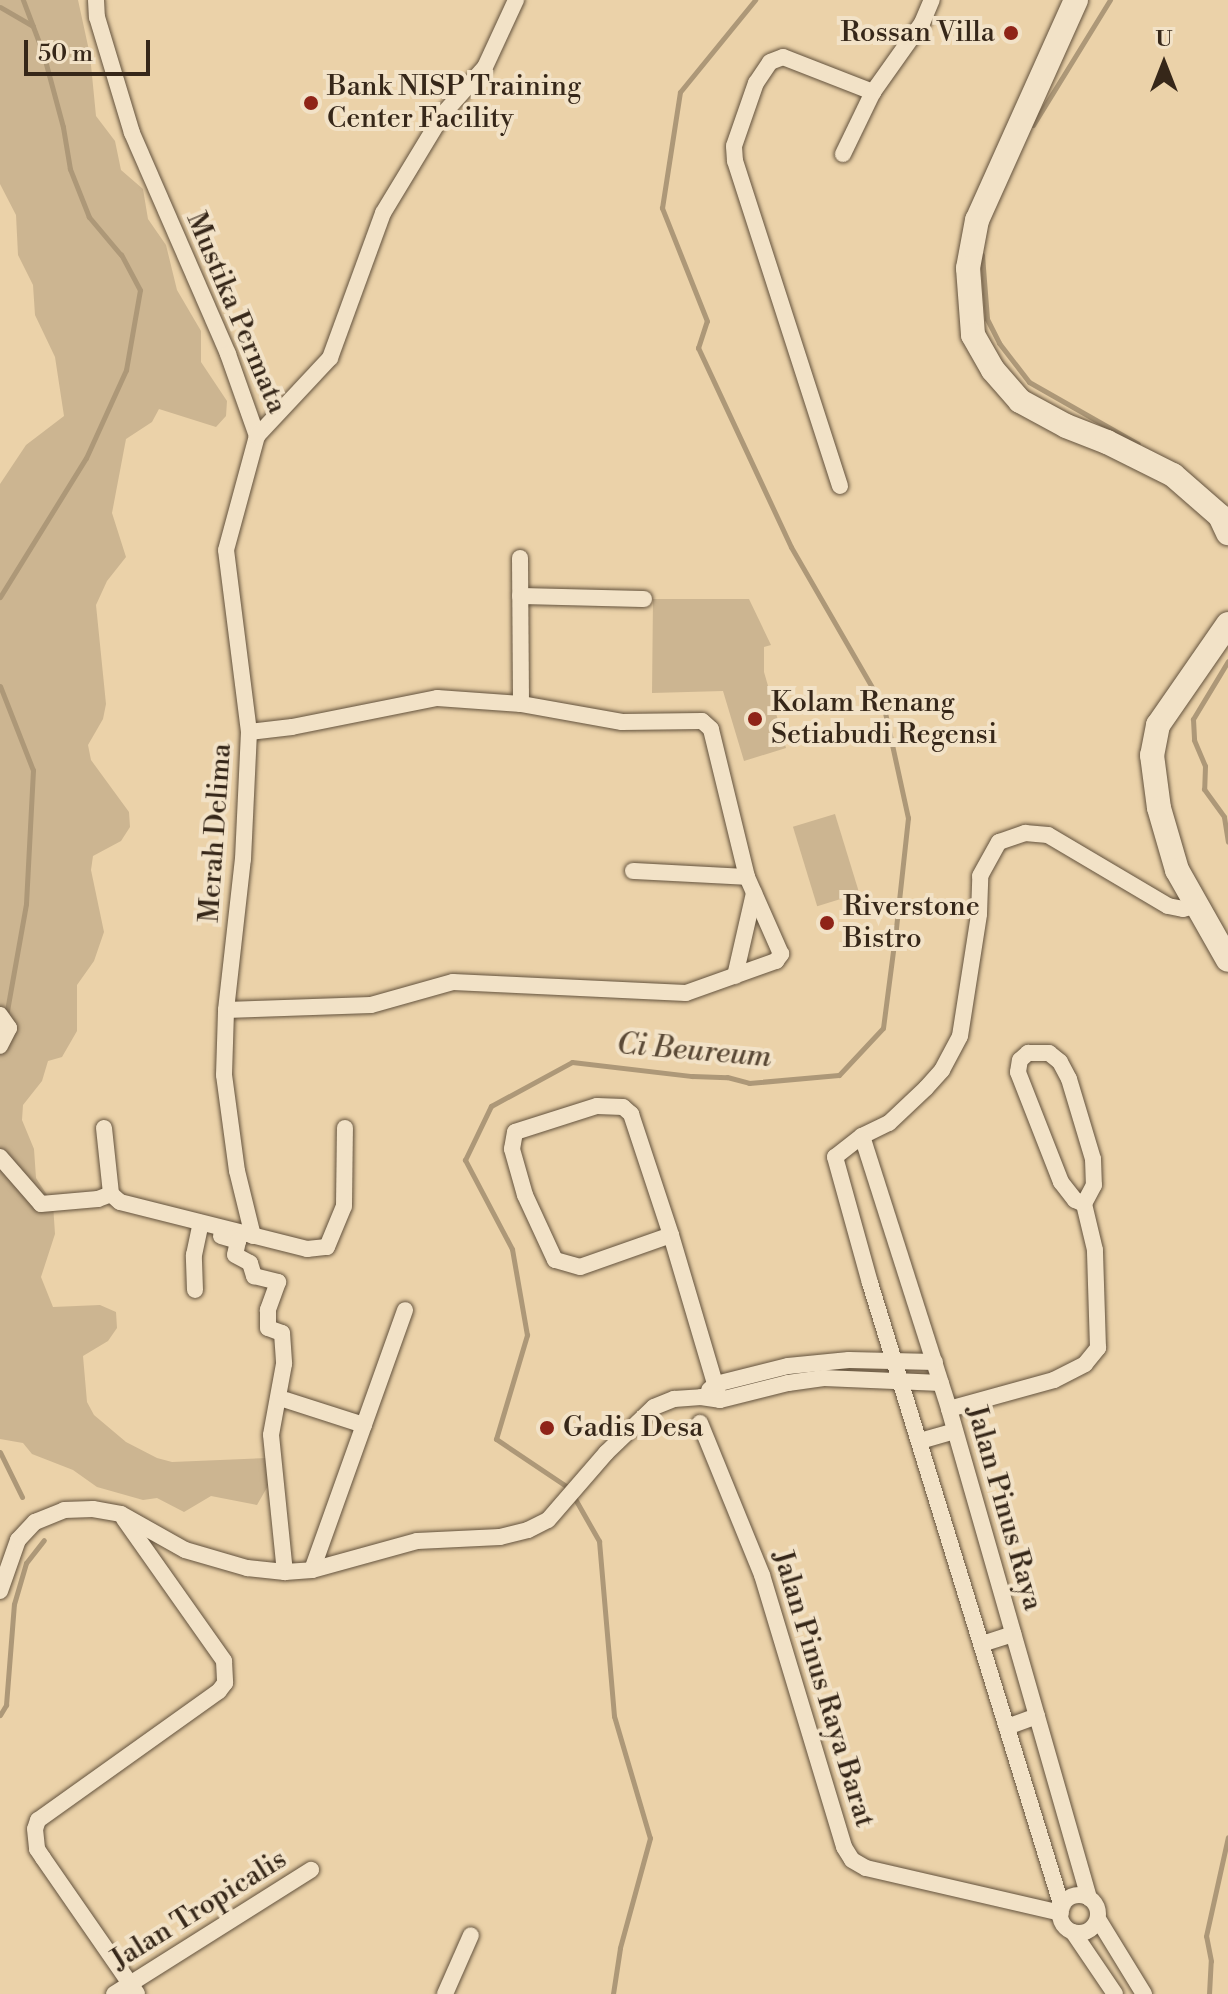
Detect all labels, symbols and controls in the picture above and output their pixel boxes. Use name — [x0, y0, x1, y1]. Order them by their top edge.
place label: Rossan Villa — [841, 16, 995, 50]
scale bar — [28, 24, 154, 74]
marker: Rossan Villa — [1002, 24, 1020, 42]
north arrow — [1124, 24, 1204, 104]
text: U — [1155, 26, 1173, 53]
text: 50 m — [38, 39, 93, 69]
place label: Bank NISP Training Center Facility — [327, 70, 581, 136]
marker: Bank NISP Training Center Facility — [302, 94, 320, 112]
street label: Mustika Permata — [178, 207, 294, 419]
place label: Kolam Renang Setiabudi Regensi — [771, 686, 997, 752]
marker: Kolam Renang Setiabudi Regensi — [746, 710, 764, 728]
street label: Merah Delima — [193, 742, 239, 924]
place label: Riverstone Bistro — [843, 890, 980, 956]
marker: Riverstone Bistro — [818, 914, 836, 932]
water label: Ci Beureum — [615, 1026, 773, 1076]
street label: Jalan Pinus Raya — [959, 1402, 1049, 1614]
place label: Gadis Desa — [563, 1411, 703, 1445]
marker: Gadis Desa — [538, 1419, 556, 1437]
street label: Jalan Pinus Raya Barat — [765, 1547, 881, 1831]
street label: Jalan Tropicalis — [105, 1843, 293, 1977]

